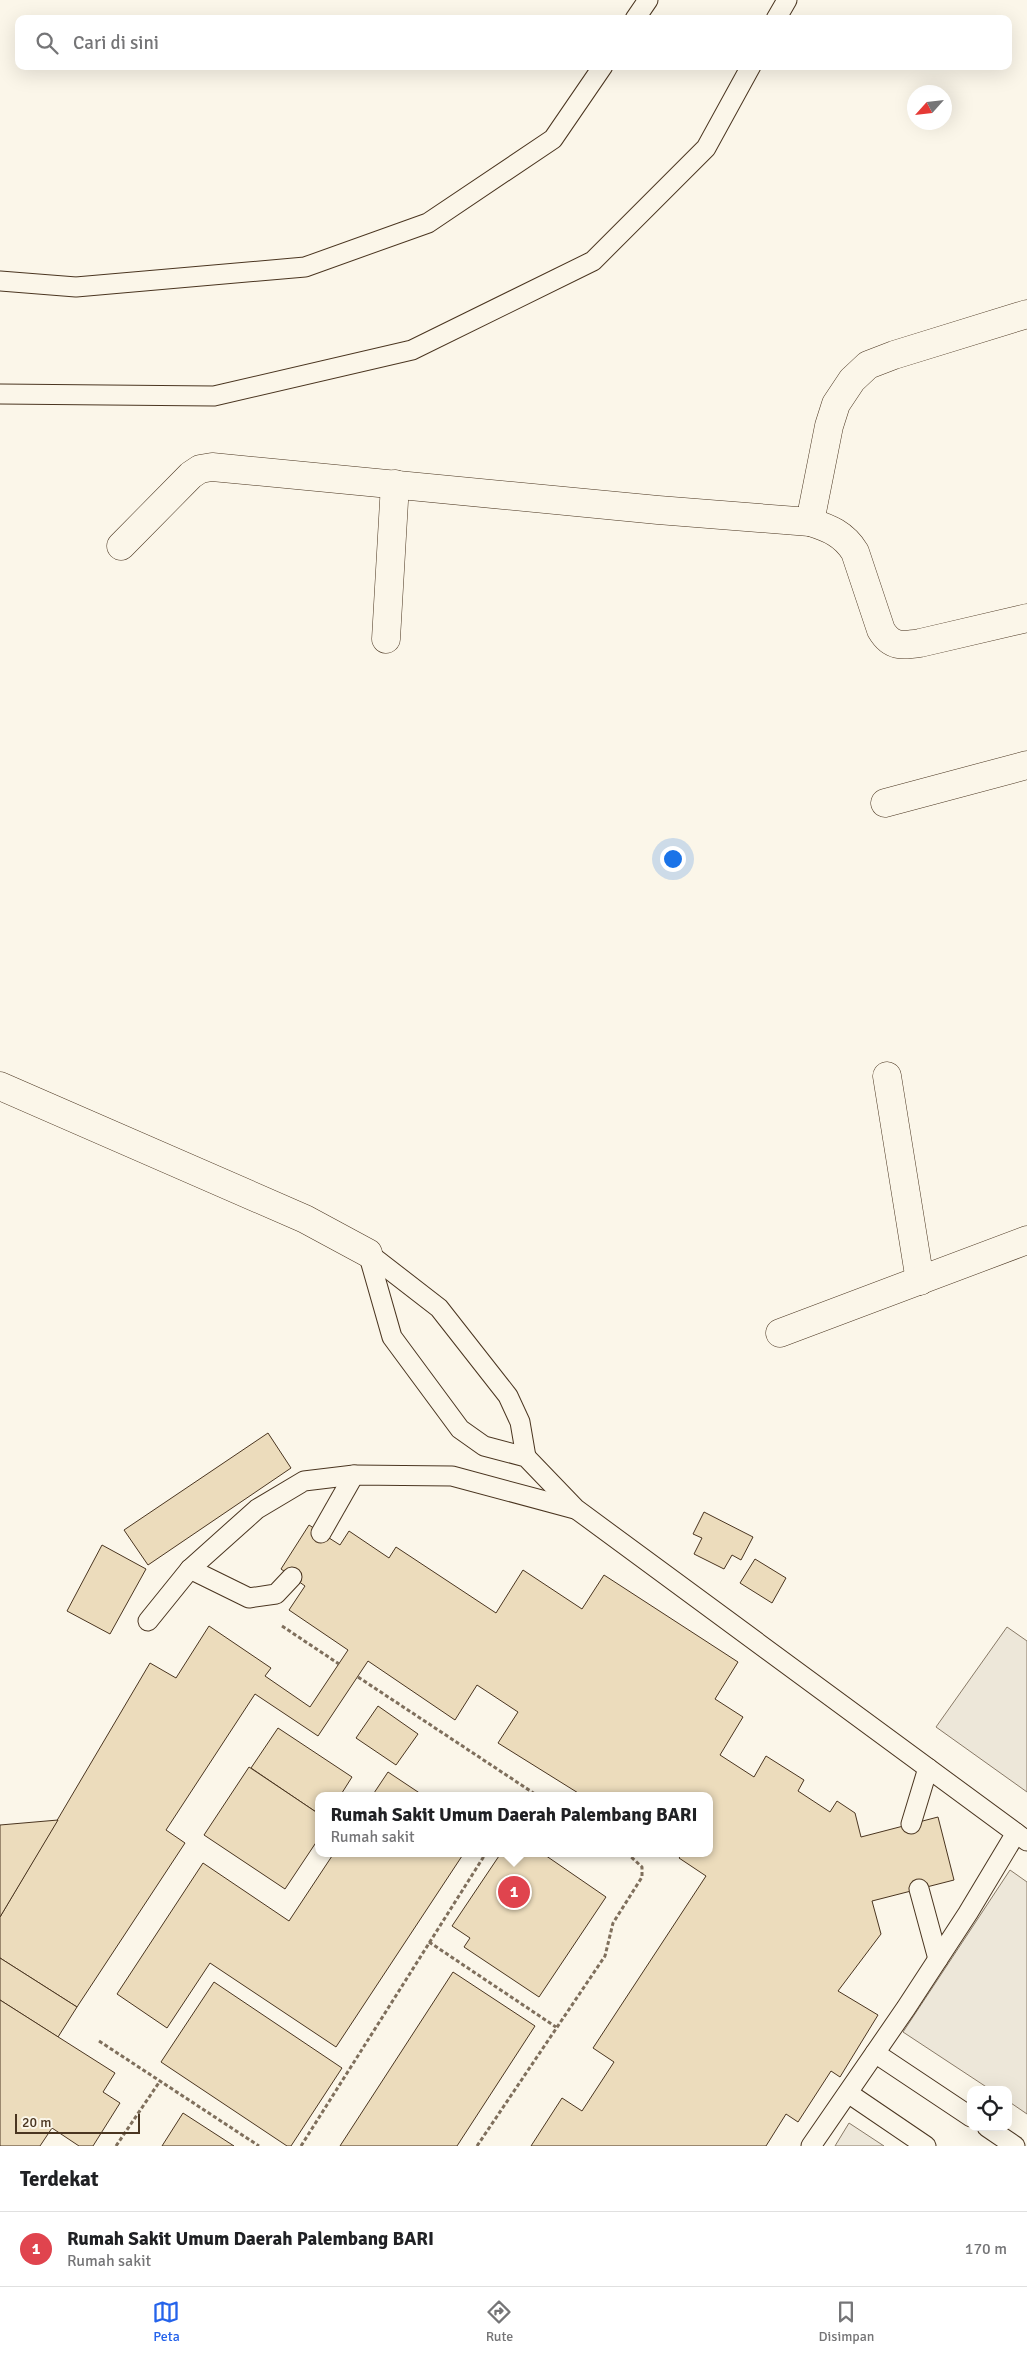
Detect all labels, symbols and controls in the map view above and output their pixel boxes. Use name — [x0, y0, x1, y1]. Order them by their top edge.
search box — [15, 15, 1012, 70]
icon: search — [33, 29, 61, 57]
text: Cari di sini — [73, 31, 159, 55]
north arrow — [907, 85, 952, 130]
your location — [660, 846, 686, 872]
popup — [315, 1792, 713, 1857]
text: Rumah Sakit Umum Daerah Palembang BARI — [331, 1803, 697, 1827]
text: Rumah sakit — [331, 1827, 415, 1847]
pin: 1 — [498, 1873, 530, 1911]
map controls — [967, 2086, 1012, 2131]
button: locate — [967, 2086, 1012, 2131]
scale bar — [15, 2111, 140, 2134]
text: 20 m — [22, 2114, 51, 2131]
text: Terdekat — [20, 2166, 99, 2192]
text: Rumah Sakit Umum Daerah Palembang BARI — [67, 2227, 434, 2251]
text: 1 — [32, 2239, 40, 2259]
text: 170 m — [965, 2239, 1007, 2259]
text: Rumah sakit — [67, 2251, 151, 2271]
tab: Peta — [152, 2298, 180, 2345]
tab: Rute — [485, 2298, 513, 2345]
tab: Disimpan — [818, 2298, 875, 2345]

